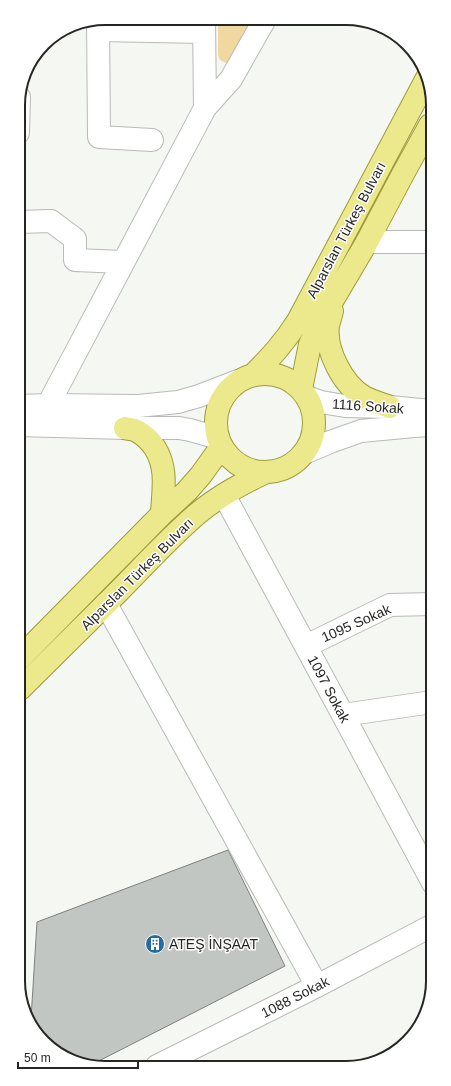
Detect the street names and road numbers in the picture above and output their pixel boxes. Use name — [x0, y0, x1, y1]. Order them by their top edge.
street label: Alparslan Türkeş Bulvarı — [303, 159, 389, 301]
street label: 1116 Sokak — [332, 396, 405, 417]
street label: Alparslan Türkeş Bulvarı — [78, 515, 196, 633]
street label: 1095 Sokak — [319, 600, 394, 645]
street label: 1097 Sokak — [305, 653, 354, 726]
street label: 1088 Sokak — [258, 973, 332, 1021]

